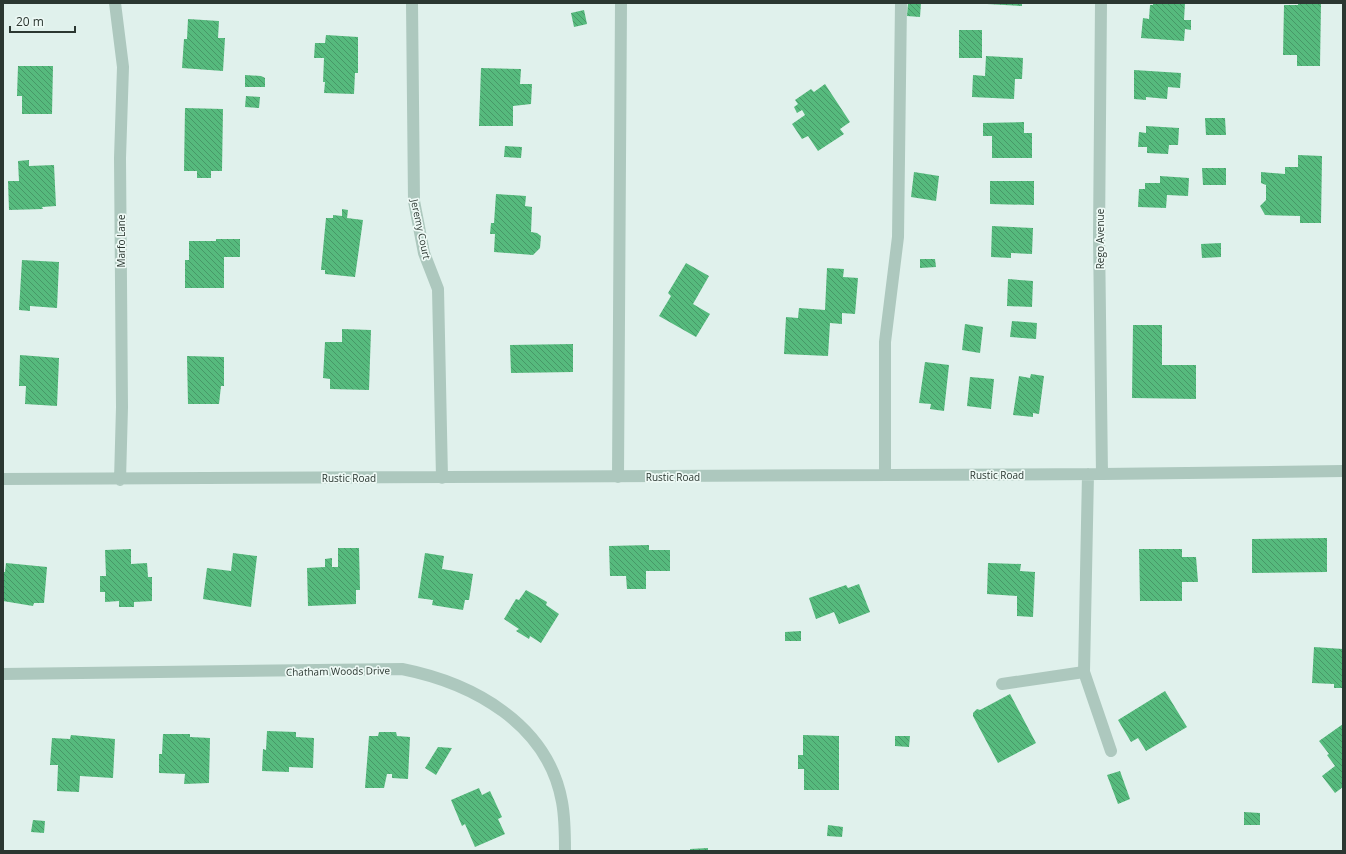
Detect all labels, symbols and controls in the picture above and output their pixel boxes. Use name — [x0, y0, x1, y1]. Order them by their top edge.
scale bar — [10, 8, 75, 34]
text: 20 m — [16, 13, 44, 30]
street label: Jeremy Court — [408, 197, 434, 261]
street label: Rego Avenue — [1093, 208, 1107, 269]
street label: Marfo Lane — [114, 214, 128, 268]
street label: Rustic Road — [970, 468, 1024, 482]
street label: Rustic Road — [646, 470, 700, 484]
street label: Rustic Road — [322, 471, 376, 485]
street label: Chatham Woods Drive — [286, 663, 391, 679]

